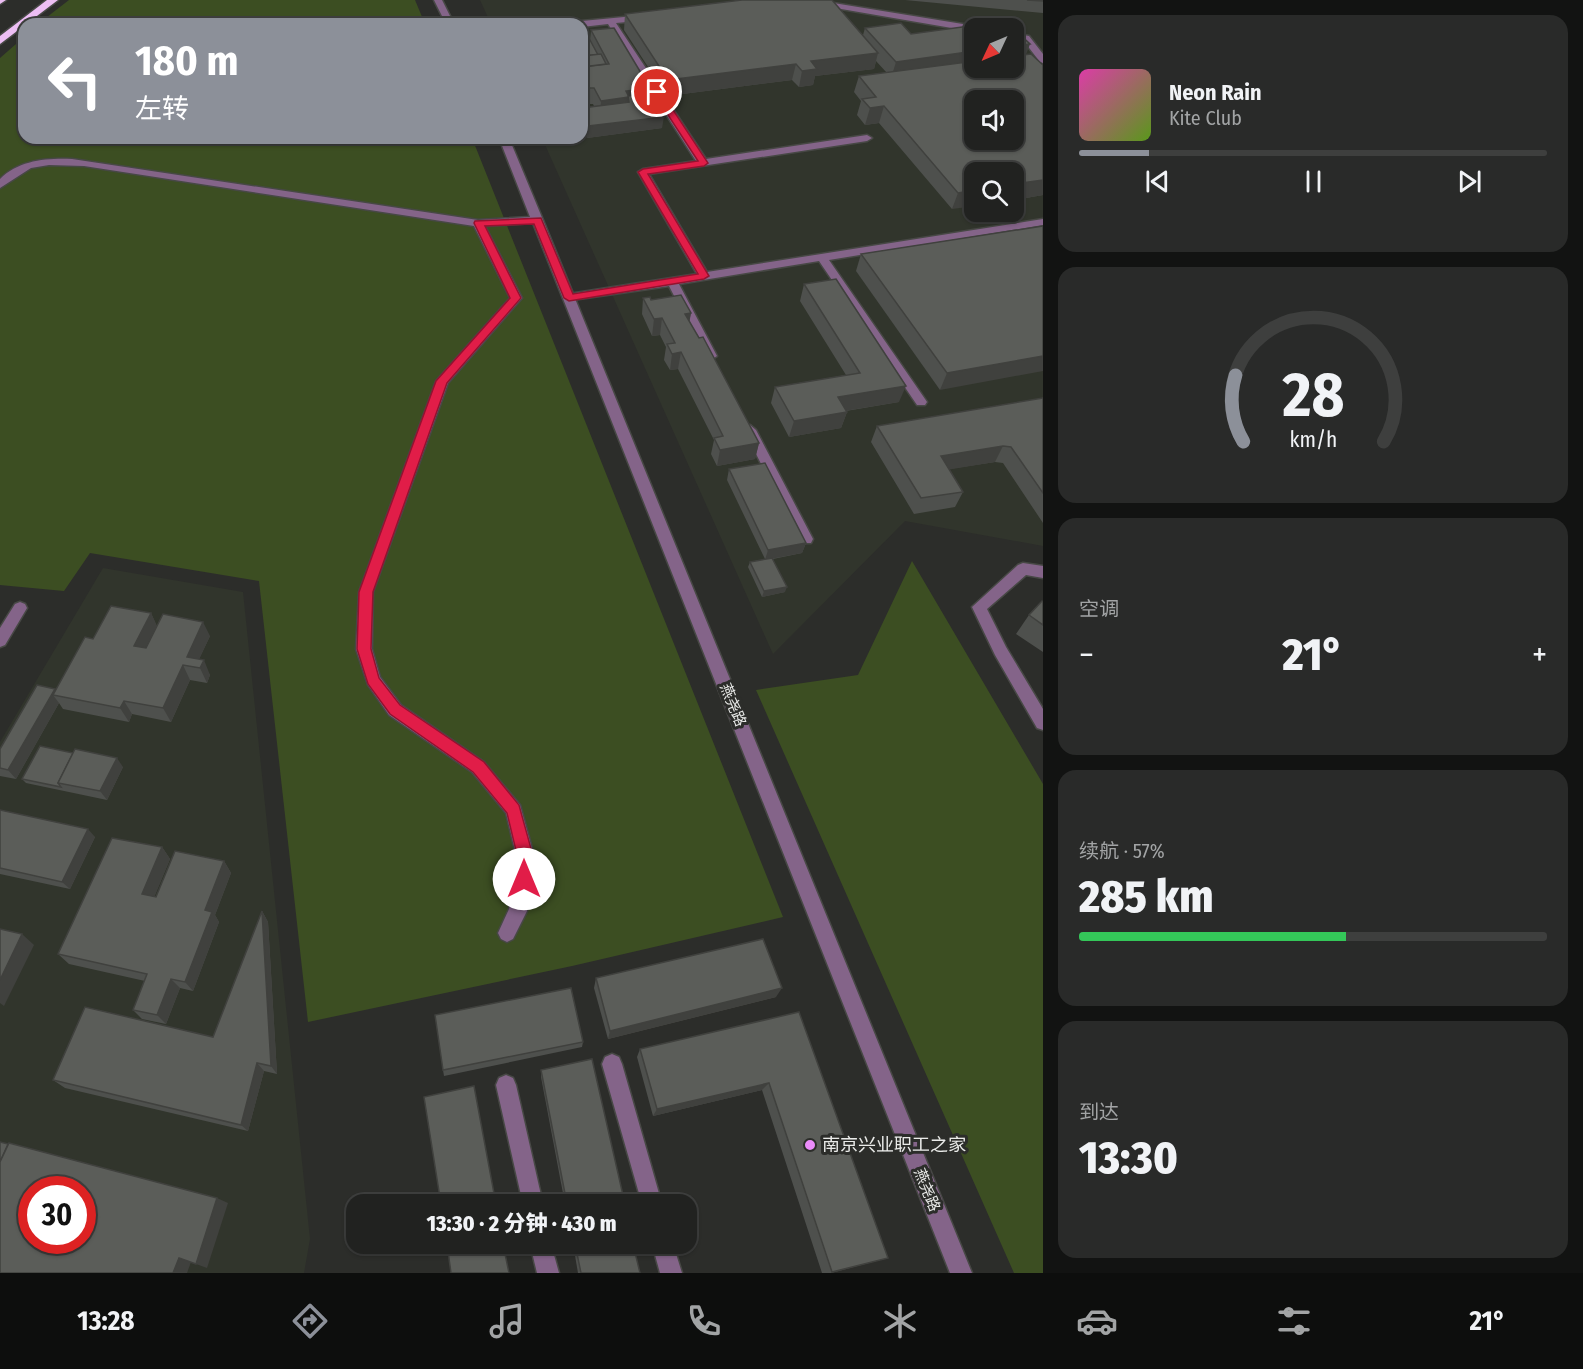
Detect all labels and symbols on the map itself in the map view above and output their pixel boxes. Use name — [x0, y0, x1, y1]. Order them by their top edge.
north arrow — [964, 18, 1024, 78]
pin — [631, 66, 682, 117]
street label: 燕尧路 — [716, 681, 750, 729]
position arrow — [492, 847, 556, 911]
place label: 南京兴业职工之家 — [822, 1134, 966, 1156]
marker: 南京兴业职工之家 — [803, 1138, 817, 1152]
street label: 燕尧路 — [910, 1166, 944, 1214]
speed limit sign: 30 — [18, 1176, 96, 1254]

